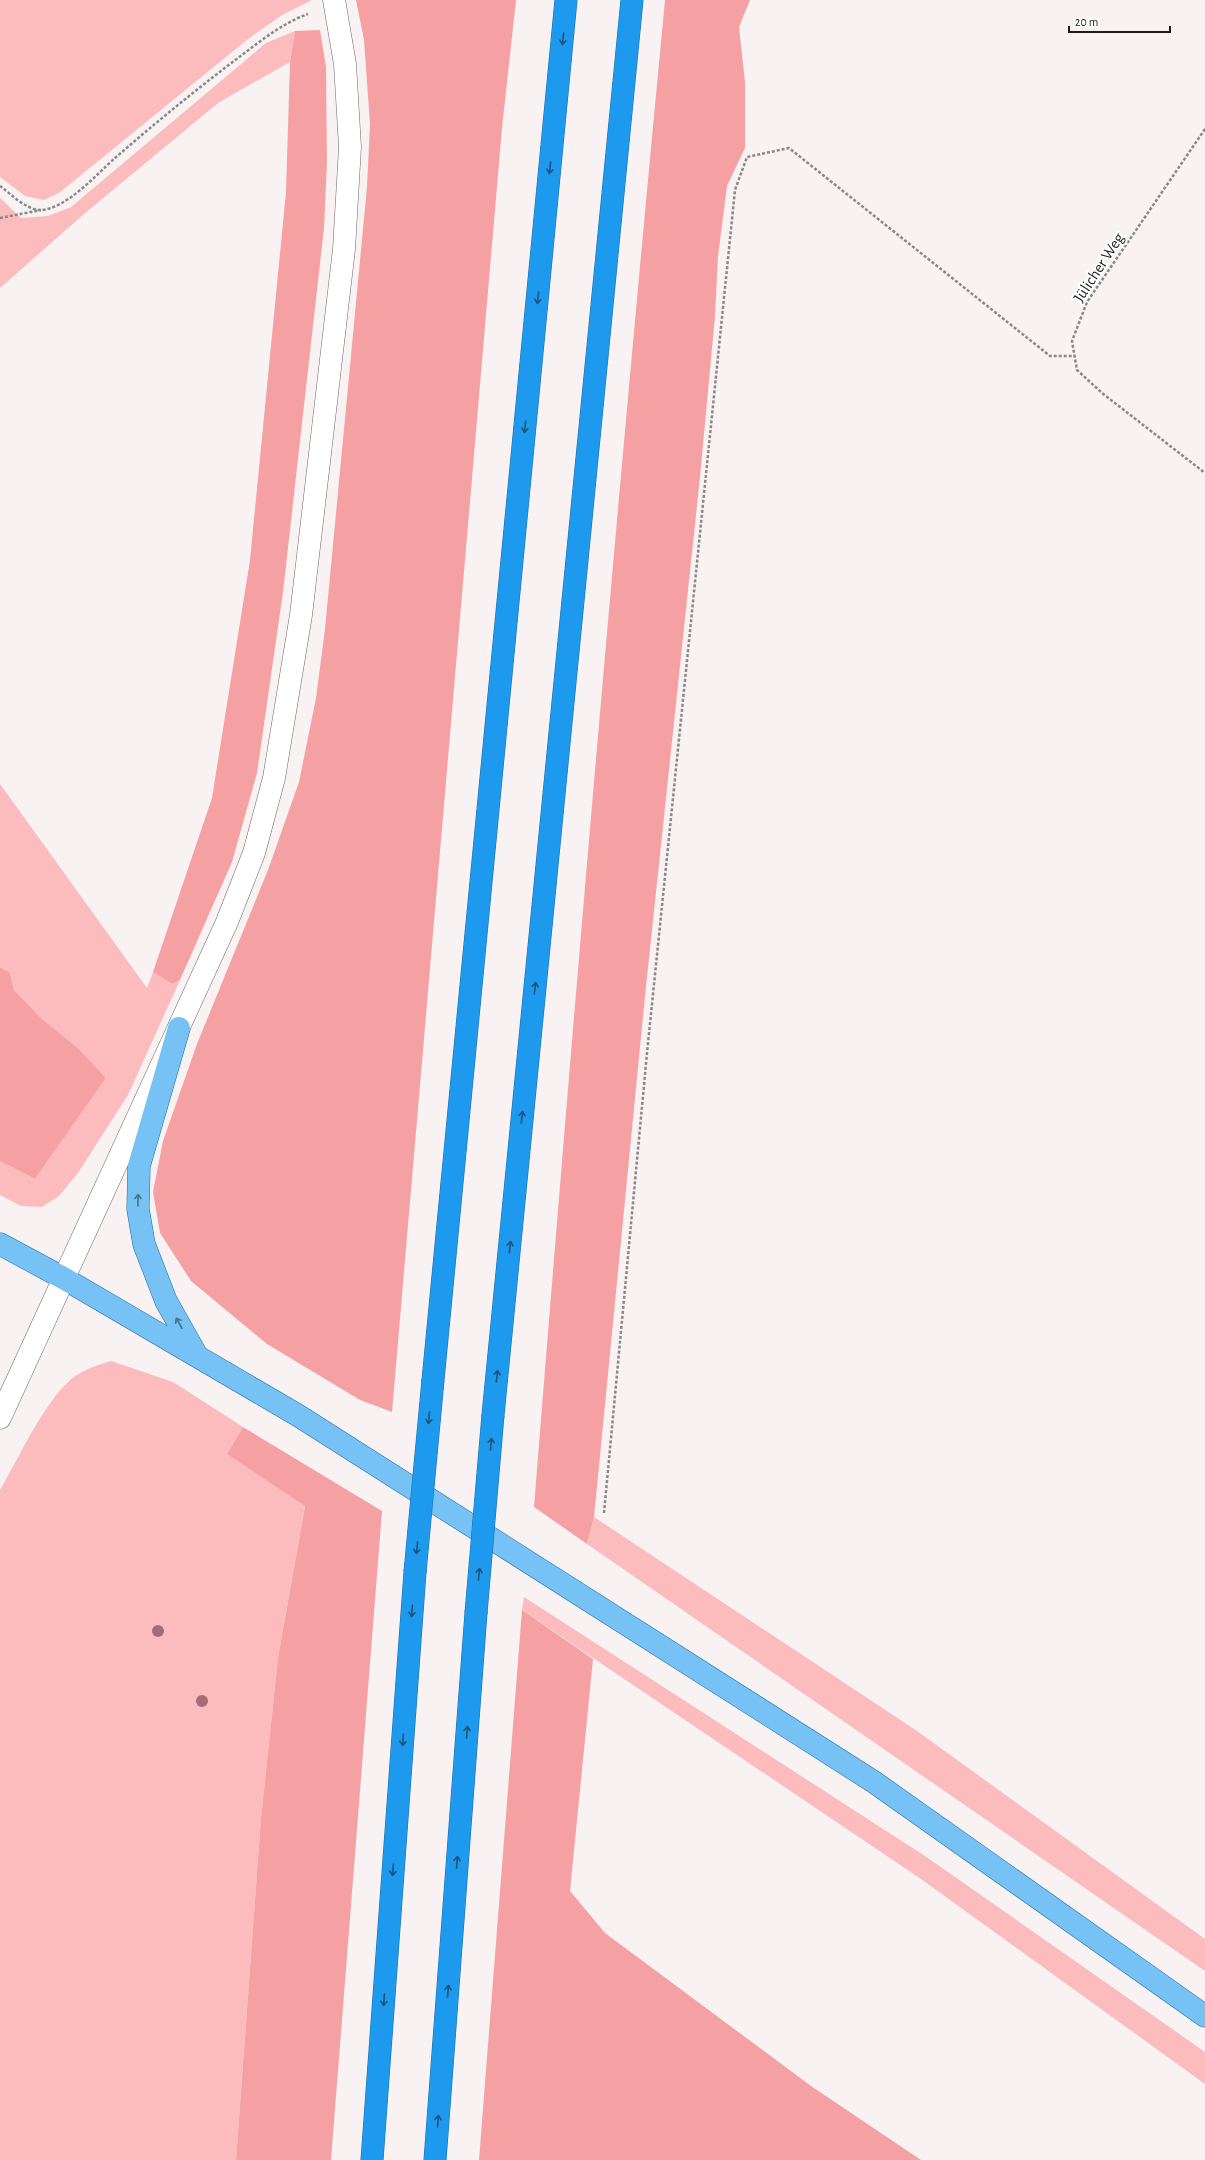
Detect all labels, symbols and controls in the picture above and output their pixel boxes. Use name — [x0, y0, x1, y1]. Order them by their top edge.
scale bar — [1069, 8, 1170, 34]
text: 20 m — [1075, 16, 1098, 28]
one-way arrow — [559, 32, 566, 45]
one-way arrow — [546, 161, 554, 174]
street label: Jülicher Weg — [1071, 230, 1127, 305]
one-way arrow — [534, 291, 541, 304]
one-way arrow — [521, 420, 529, 433]
one-way arrow — [531, 982, 539, 995]
one-way arrow — [519, 1111, 526, 1124]
one-way arrow — [135, 1194, 142, 1207]
one-way arrow — [506, 1241, 513, 1254]
one-way arrow — [174, 1317, 182, 1329]
one-way arrow — [493, 1370, 501, 1383]
one-way arrow — [425, 1411, 433, 1424]
one-way arrow — [487, 1438, 494, 1451]
one-way arrow — [413, 1541, 421, 1554]
one-way arrow — [476, 1568, 483, 1581]
one-way arrow — [408, 1604, 416, 1617]
one-way arrow — [463, 1726, 470, 1739]
one-way arrow — [399, 1733, 406, 1746]
one-way arrow — [454, 1856, 461, 1869]
one-way arrow — [390, 1863, 397, 1876]
one-way arrow — [444, 1985, 451, 1998]
one-way arrow — [380, 1993, 387, 2006]
one-way arrow — [435, 2115, 442, 2128]

